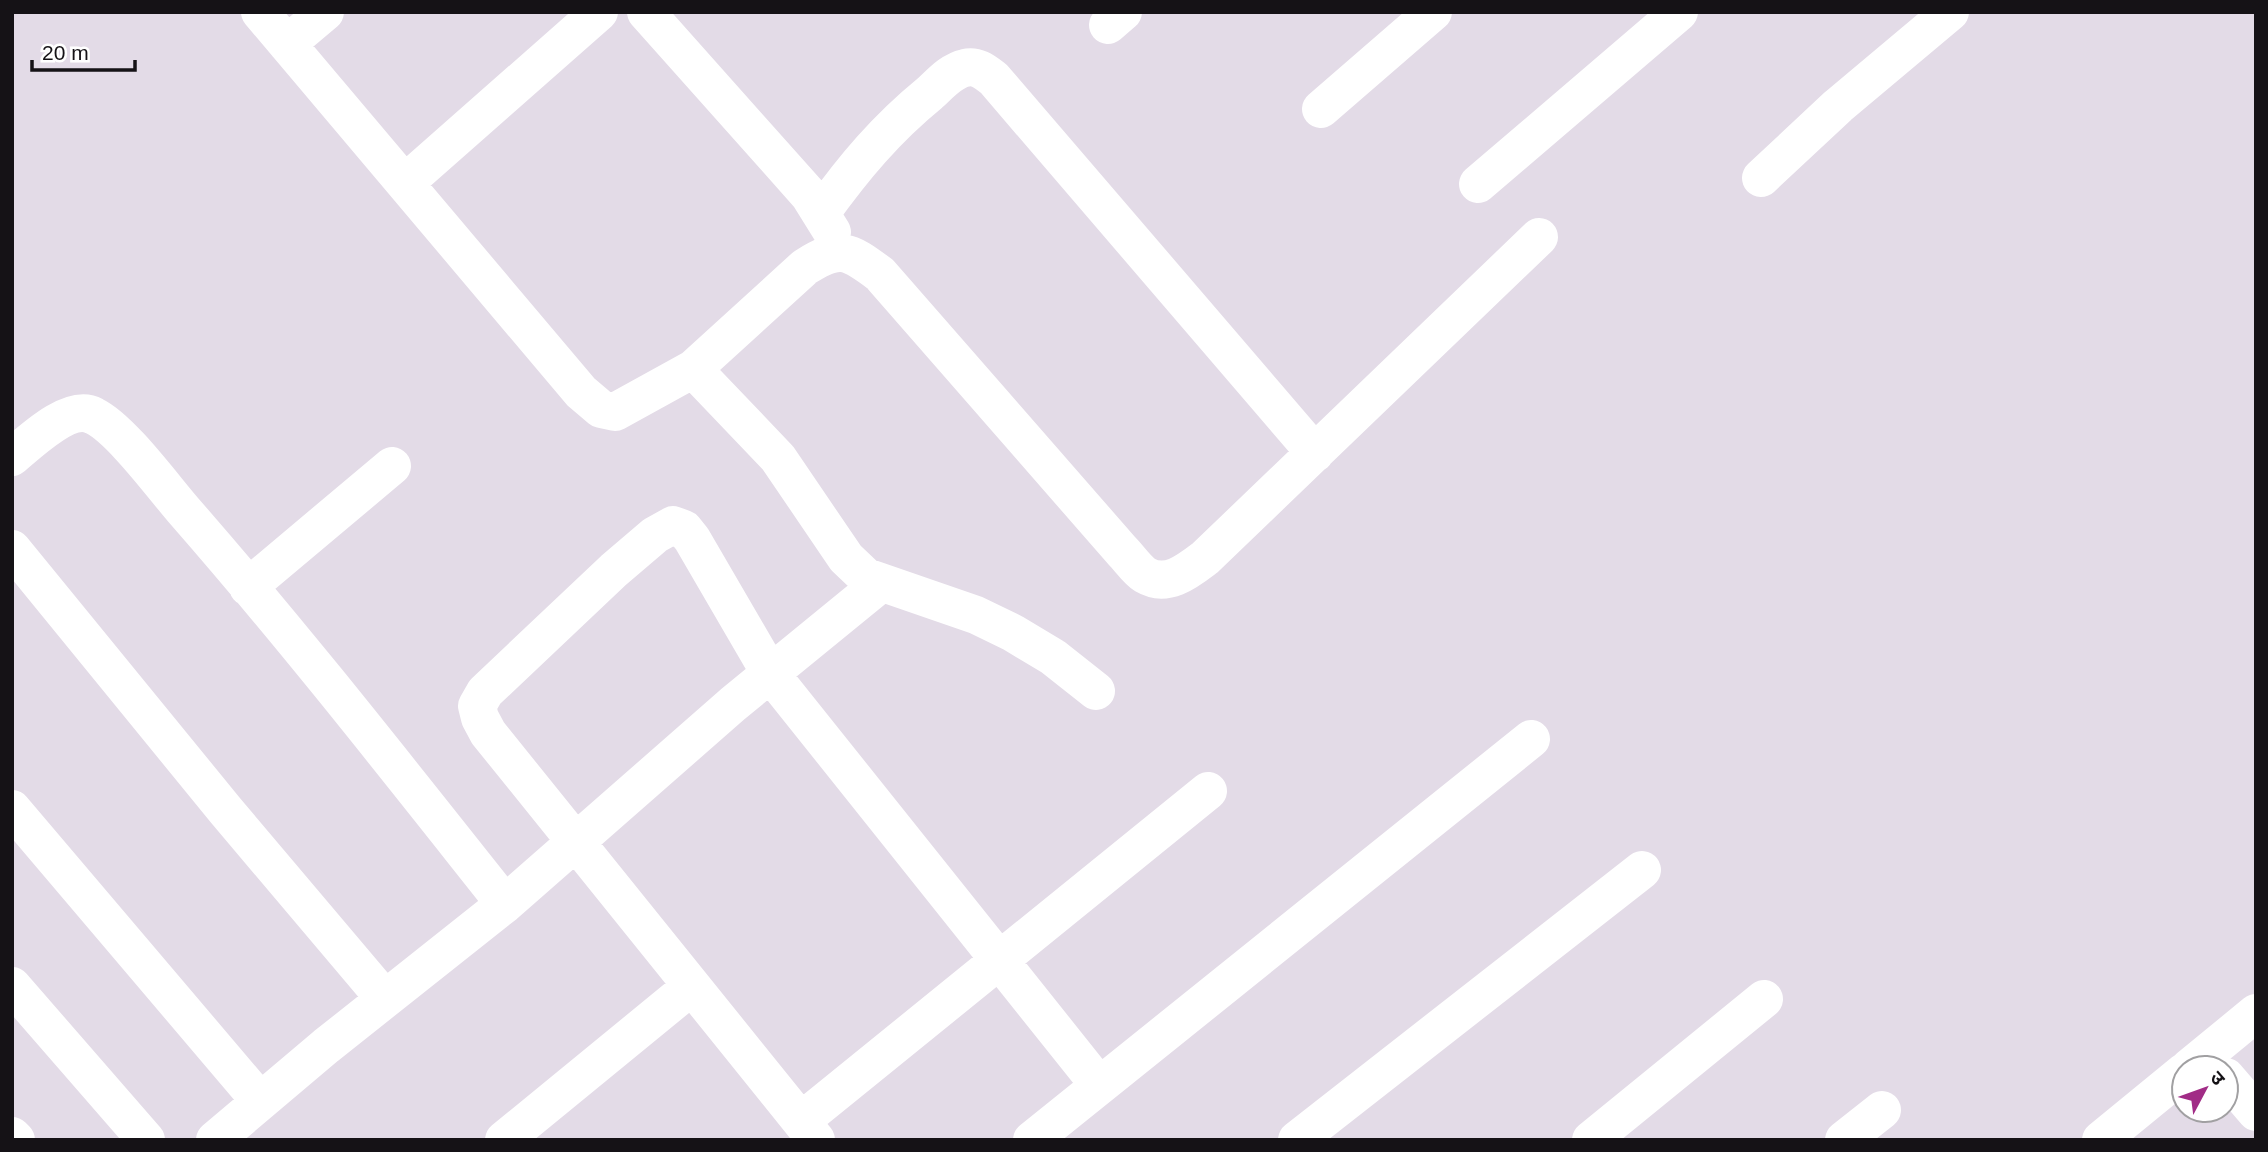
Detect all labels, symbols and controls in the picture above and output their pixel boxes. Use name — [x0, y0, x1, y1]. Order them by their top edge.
scale bar — [32, 28, 135, 72]
text: 20 m — [42, 41, 89, 64]
north arrow — [2170, 1054, 2240, 1124]
text: उ — [2206, 1067, 2230, 1090]

